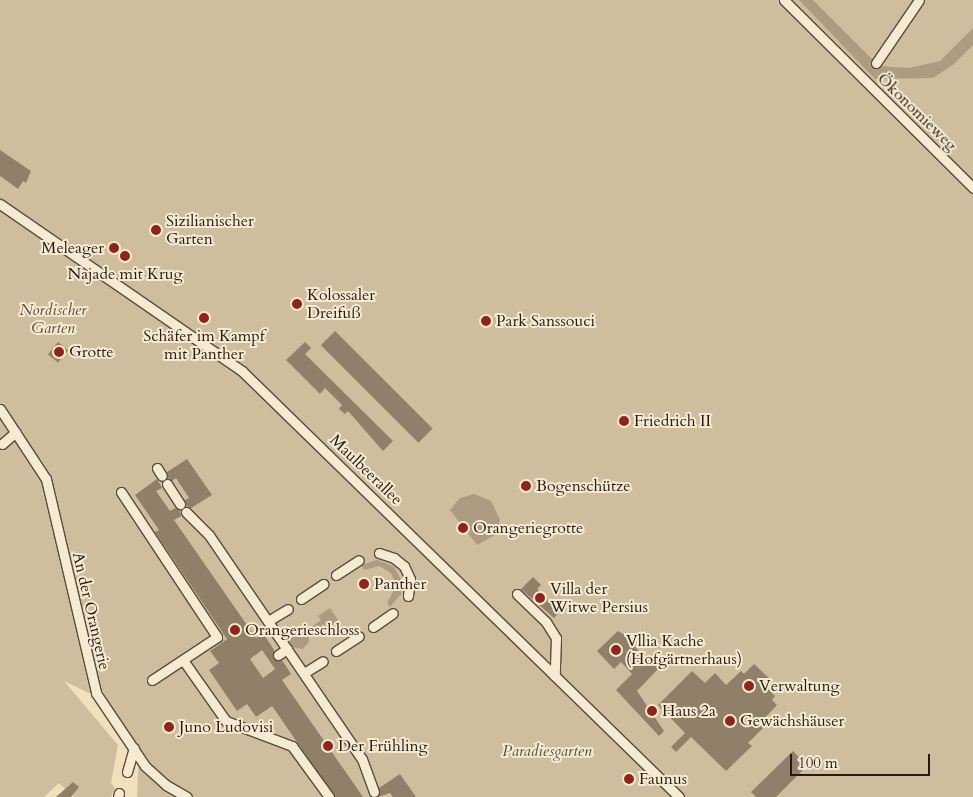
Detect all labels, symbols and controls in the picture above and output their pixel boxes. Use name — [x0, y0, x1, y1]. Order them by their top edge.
street label: Ökonomieweg — [873, 69, 961, 155]
place label: Sizilianischer Garten — [166, 211, 254, 249]
marker: Sizilianischer Garten — [150, 224, 162, 236]
place label: Meleager — [41, 238, 104, 258]
marker: Meleager — [108, 242, 120, 254]
marker: Najade mit Krug — [119, 250, 131, 262]
place label: Najade mit Krug — [68, 264, 182, 284]
place label: Kolossaler Dreifuß — [307, 285, 375, 323]
marker: Kolossaler Dreifuß — [291, 298, 303, 310]
park label: Nordischer Garten — [20, 300, 86, 338]
place label: Park Sanssouci — [496, 311, 595, 331]
marker: Schäfer im Kampf mit Panther — [198, 312, 210, 324]
marker: Park Sanssouci — [480, 315, 492, 327]
place label: Schäfer im Kampf mit Panther — [143, 326, 265, 364]
place label: Grotte — [69, 342, 114, 362]
marker: Grotte — [53, 346, 65, 358]
place label: Friedrich II — [634, 411, 711, 431]
marker: Friedrich II — [618, 415, 630, 427]
street label: Maulbeerallee — [326, 431, 406, 509]
place label: Bogenschütze — [536, 476, 631, 496]
marker: Bogenschütze — [520, 480, 532, 492]
place label: Orangeriegrotte — [473, 518, 583, 538]
marker: Orangeriegrotte — [457, 522, 469, 534]
street label: An der Orangerie — [68, 550, 114, 672]
place label: Panther — [374, 574, 426, 594]
marker: Panther — [358, 578, 370, 590]
place label: Villa der Witwe Persius — [550, 579, 648, 617]
marker: Villa der Witwe Persius — [534, 592, 546, 604]
place label: Orangerieschloss — [245, 620, 359, 640]
marker: Orangerieschloss — [229, 624, 241, 636]
place label: Vllia Kache (Hofgärtnerhaus) — [626, 631, 742, 669]
marker: Vllia Kache (Hofgärtnerhaus) — [610, 644, 622, 656]
place label: Verwaltung — [759, 676, 840, 696]
marker: Verwaltung — [743, 680, 755, 692]
place label: Haus 2a — [662, 701, 716, 721]
marker: Haus 2a — [646, 705, 658, 717]
place label: Gewächshäuser — [740, 711, 844, 731]
marker: Gewächshäuser — [724, 715, 736, 727]
place label: Juno Ludovisi — [179, 717, 273, 737]
marker: Juno Ludovisi — [163, 721, 175, 733]
place label: Der Frühling — [338, 736, 428, 756]
marker: Der Frühling — [322, 740, 334, 752]
park label: Paradiesgarten — [502, 741, 592, 761]
scale bar — [793, 744, 933, 776]
text: 100 m — [798, 753, 838, 773]
place label: Faunus — [639, 769, 687, 789]
marker: Faunus — [623, 773, 635, 785]

